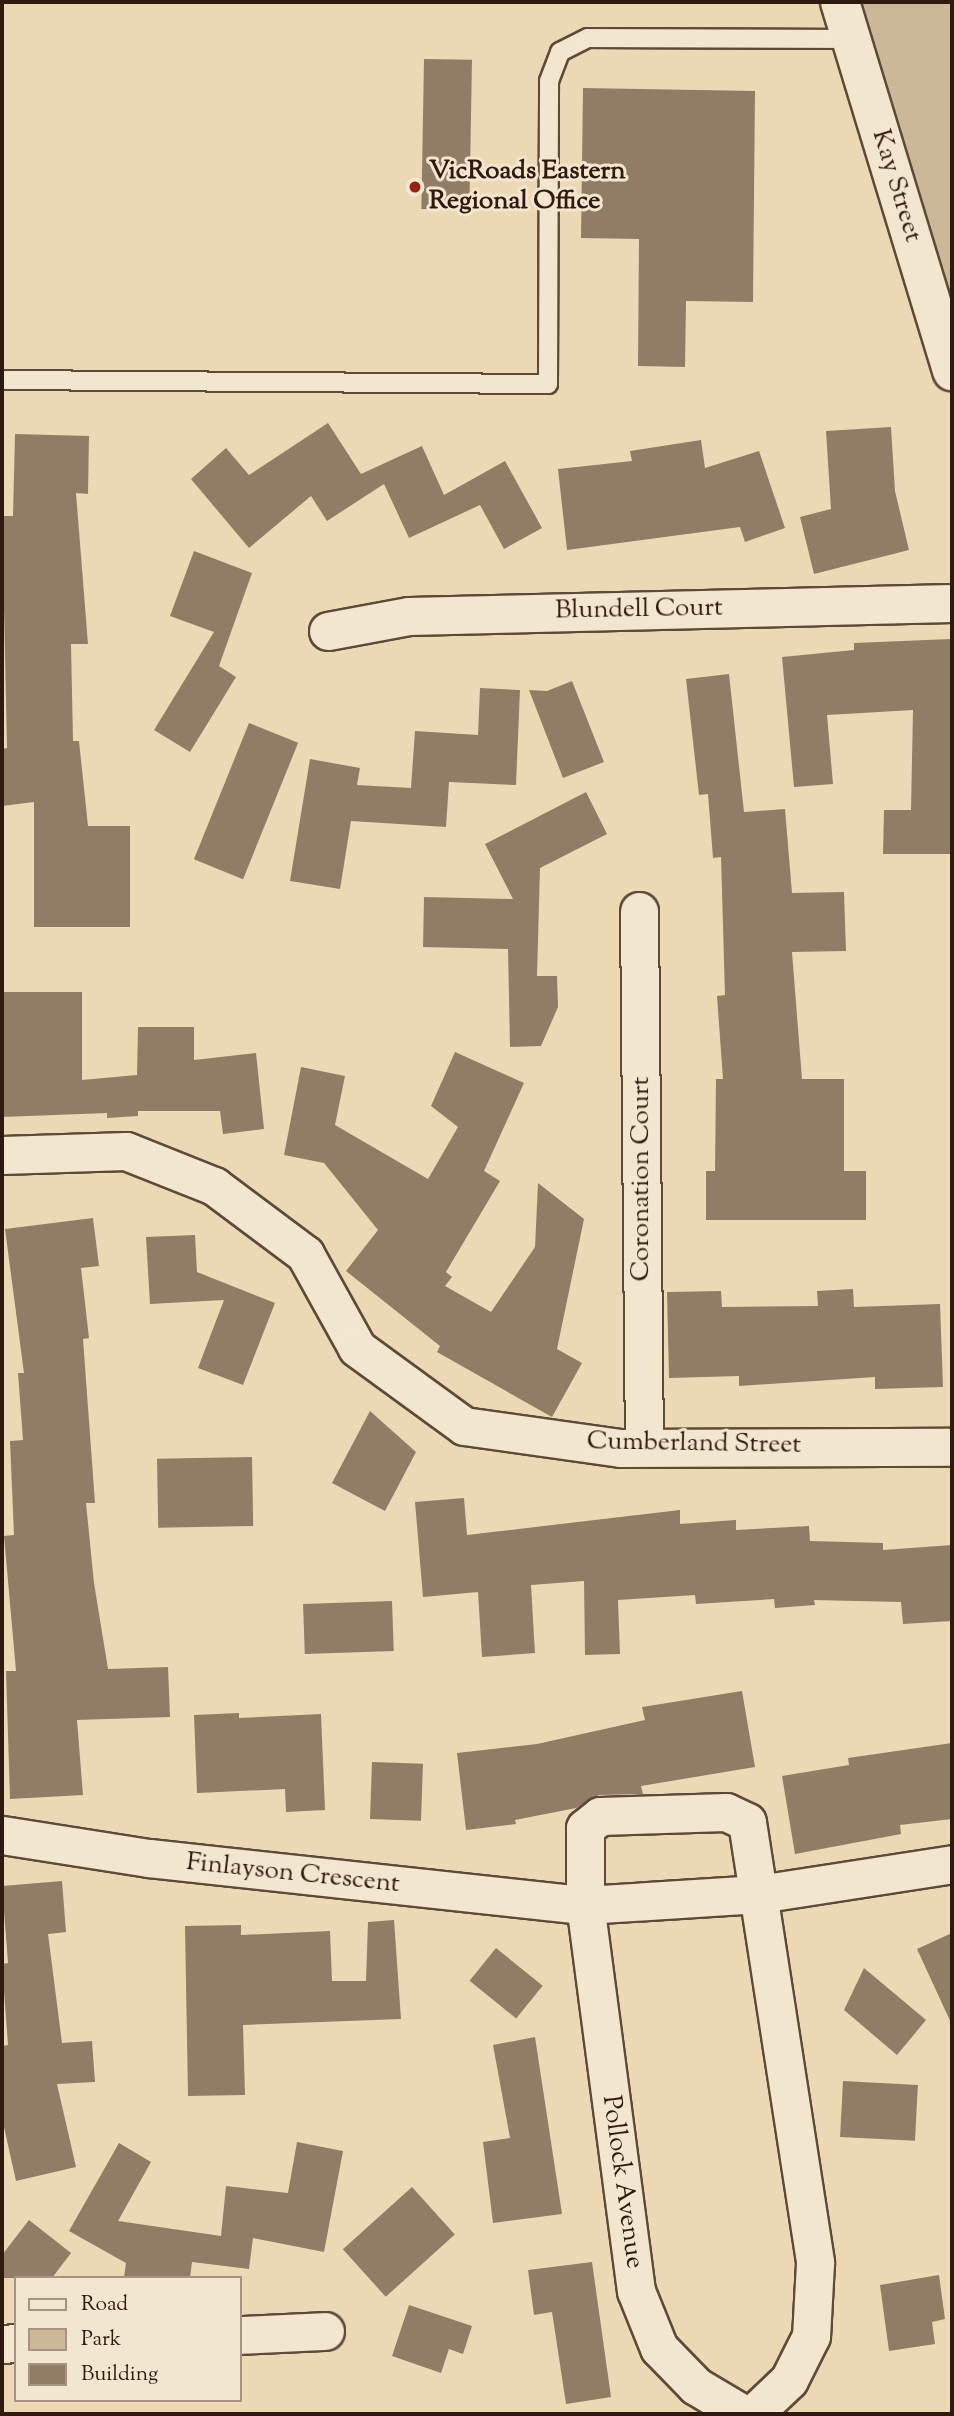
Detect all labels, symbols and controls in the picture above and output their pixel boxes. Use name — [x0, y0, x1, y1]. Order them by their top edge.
street label: Kay Street — [864, 126, 928, 246]
place label: VicRoads Eastern Regional Office — [429, 156, 626, 218]
marker: VicRoads Eastern Regional Office — [407, 179, 423, 195]
street label: Blundell Court — [555, 593, 723, 627]
street label: Coronation Court — [626, 1077, 658, 1281]
street label: Cumberland Street — [587, 1427, 801, 1461]
street label: Finlayson Crescent — [185, 1847, 401, 1901]
street label: Pollock Avenue — [594, 2094, 650, 2270]
legend — [14, 2276, 242, 2402]
text: Road — [81, 2290, 128, 2320]
text: Park — [81, 2325, 121, 2355]
text: Building — [81, 2360, 158, 2390]

